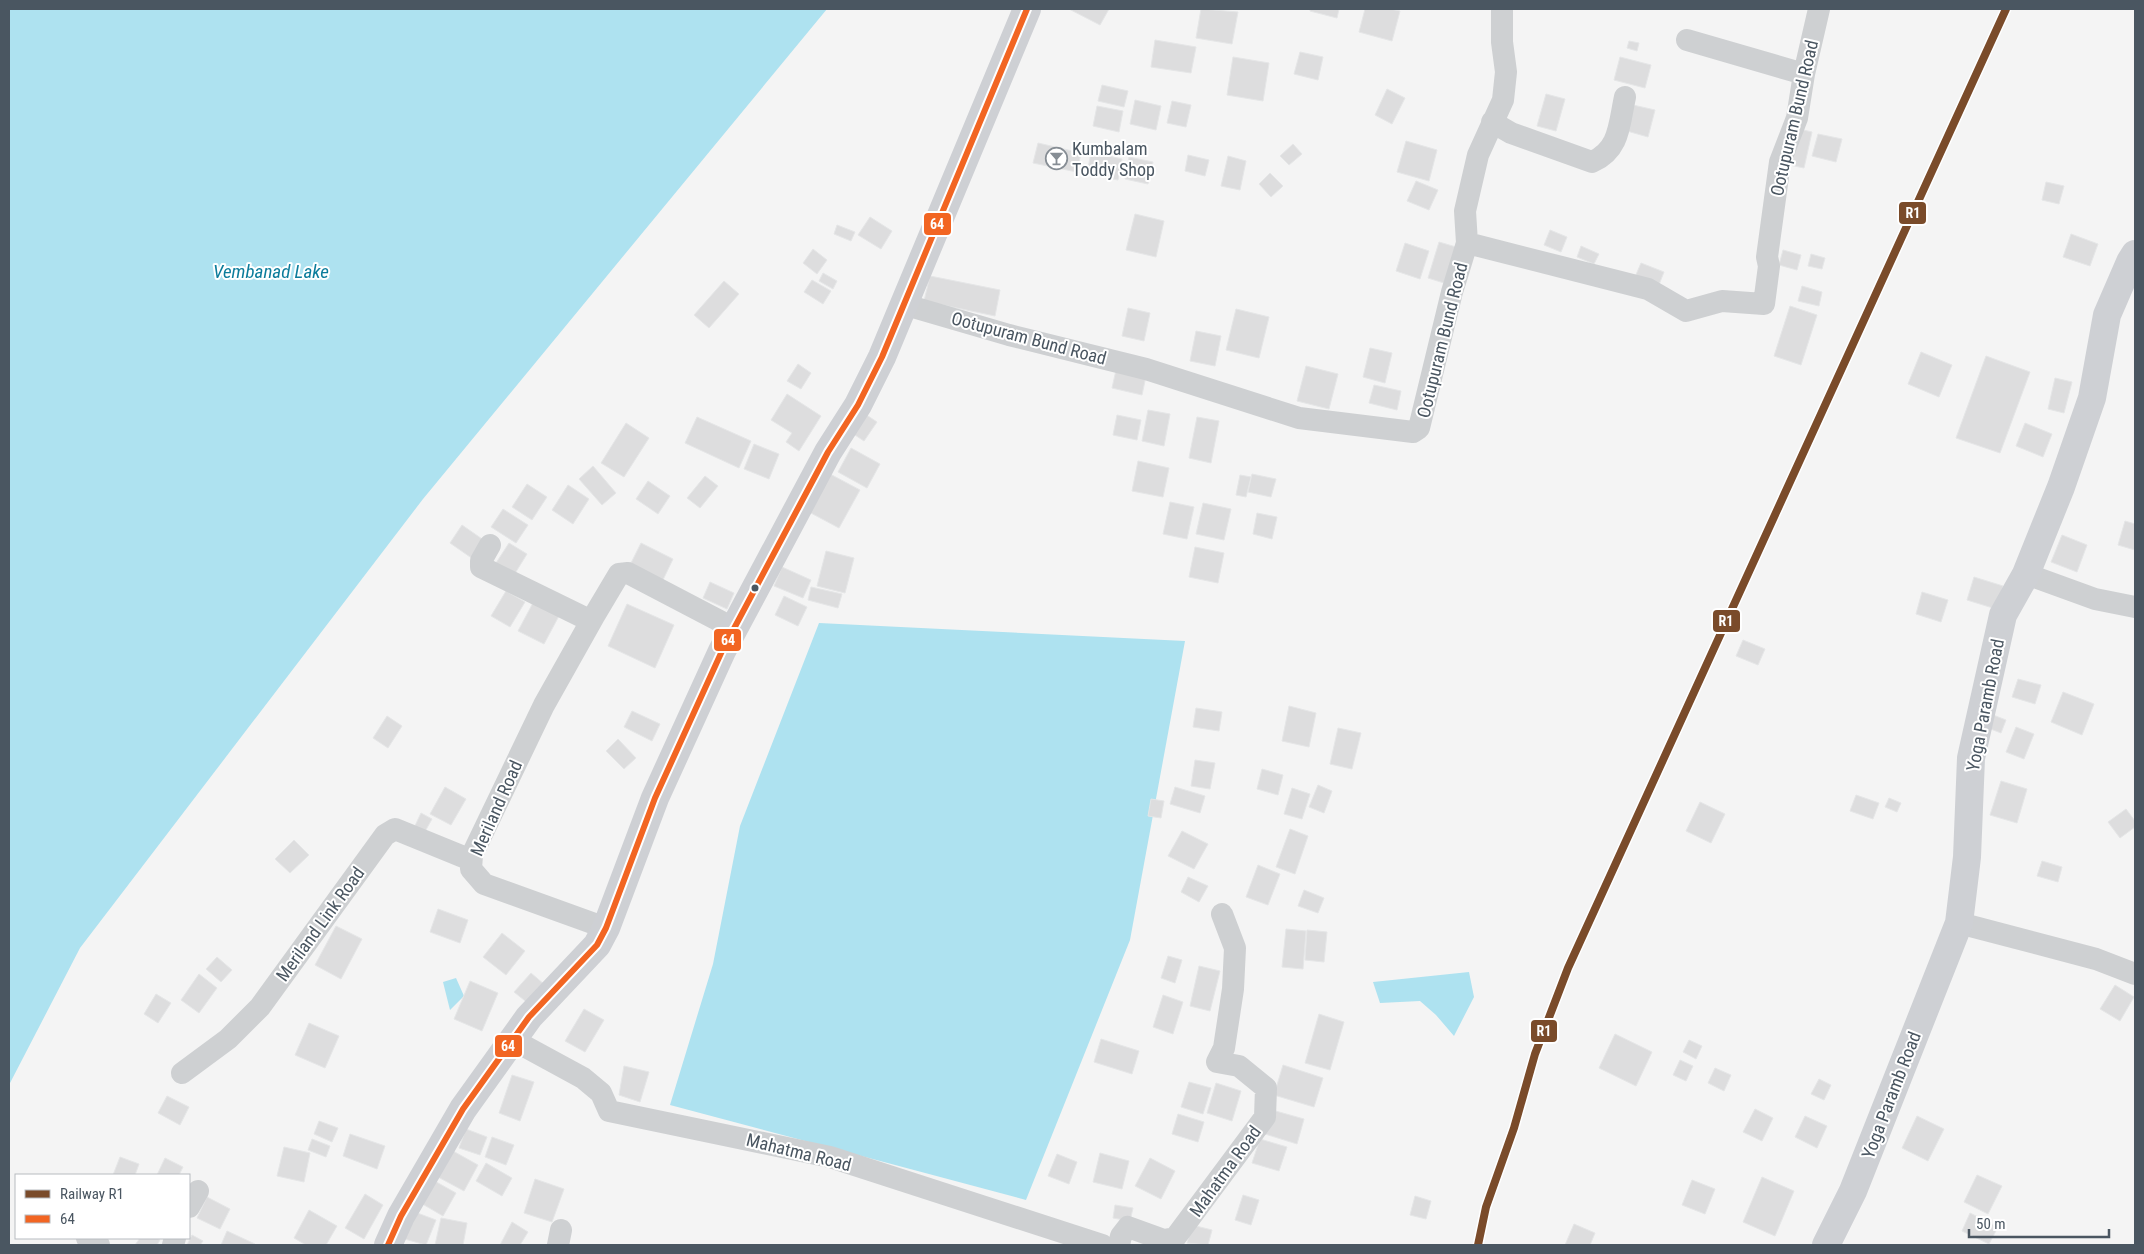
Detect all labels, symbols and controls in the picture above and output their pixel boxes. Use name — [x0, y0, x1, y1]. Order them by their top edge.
street label: Ootupuram Bund Road — [1766, 38, 1822, 198]
place label: Kumbalam Toddy Shop — [1072, 138, 1155, 180]
bar icon: Kumbalam Toddy Shop — [1044, 146, 1068, 170]
line badge: R1 — [1898, 201, 1927, 225]
text: R1 — [1906, 205, 1920, 221]
line badge: 64 — [923, 212, 952, 236]
text: 64 — [930, 216, 944, 232]
water label: Vembanad Lake — [213, 260, 329, 283]
street label: Ootupuram Bund Road — [1413, 260, 1471, 420]
street label: Ootupuram Bund Road — [949, 307, 1109, 369]
unlabelled marker — [750, 583, 760, 593]
line badge: R1 — [1712, 609, 1741, 633]
text: R1 — [1719, 613, 1733, 629]
line badge: 64 — [713, 628, 742, 652]
text: 64 — [721, 632, 735, 648]
street label: Yoga Paramb Road — [1962, 637, 2008, 773]
street label: Meriland Road — [466, 757, 526, 859]
street label: Meriland Link Road — [272, 863, 368, 985]
line badge: R1 — [1530, 1019, 1558, 1043]
text: R1 — [1537, 1023, 1551, 1039]
street label: Yoga Paramb Road — [1857, 1028, 1925, 1162]
line badge: 64 — [494, 1034, 523, 1058]
text: 64 — [501, 1038, 515, 1054]
street label: Mahatma Road — [1185, 1121, 1265, 1221]
street label: Mahatma Road — [744, 1129, 854, 1175]
legend — [15, 1174, 190, 1239]
text: Railway R1 — [60, 1185, 124, 1203]
scale bar — [1969, 1206, 2109, 1238]
text: 64 — [60, 1210, 75, 1228]
text: 50 m — [1976, 1215, 2006, 1233]

